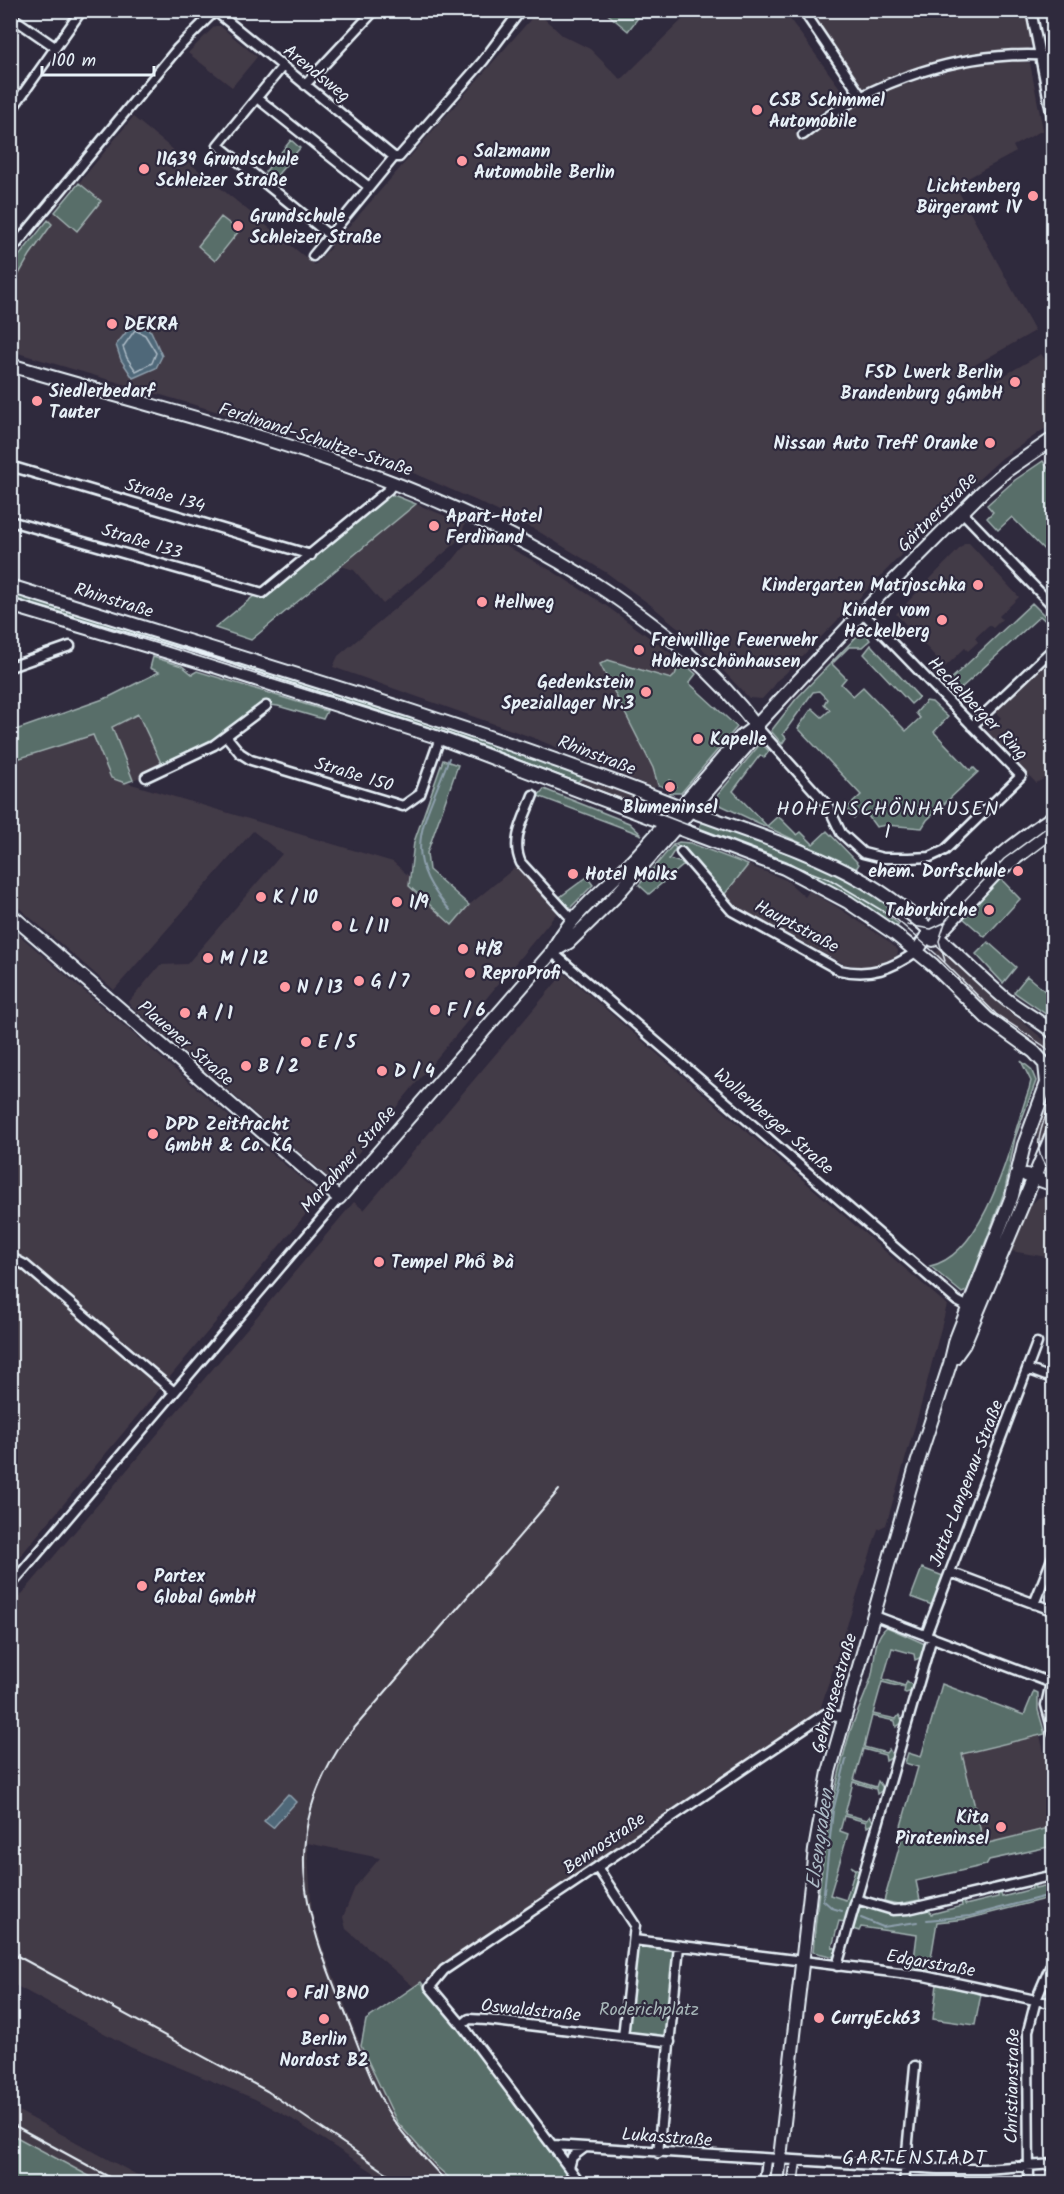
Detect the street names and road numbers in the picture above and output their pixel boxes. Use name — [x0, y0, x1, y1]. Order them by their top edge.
street label: Arendsweg — [276, 38, 356, 111]
street label: Ferdinand-Schultze-Straße — [215, 395, 416, 486]
street label: Gärtnerstraße — [891, 466, 985, 560]
street label: Straße 134 — [121, 471, 208, 522]
street label: Straße 133 — [98, 516, 185, 568]
street label: Rhinstraße — [70, 576, 157, 627]
street label: Heckelberger Ring — [919, 650, 1034, 768]
street label: Rhinstraße — [553, 728, 640, 785]
street label: Straße 150 — [311, 750, 397, 801]
street label: Hauptstraße — [749, 893, 844, 962]
street label: Plauener Straße — [130, 994, 240, 1094]
street label: Wollenberger Straße — [706, 1061, 840, 1183]
street label: Marzahner Straße — [294, 1100, 404, 1220]
street label: Jutta-Langenau-Straße — [922, 1396, 1013, 1571]
street label: Gehrenseestraße — [804, 1630, 866, 1757]
street label: Bennostraße — [558, 1806, 652, 1883]
street label: Edgarstraße — [884, 1942, 978, 1987]
street label: Oswaldstraße — [479, 1992, 582, 2031]
street label: Christianstraße — [998, 2028, 1029, 2144]
street label: Lukasstraße — [621, 2121, 713, 2156]

